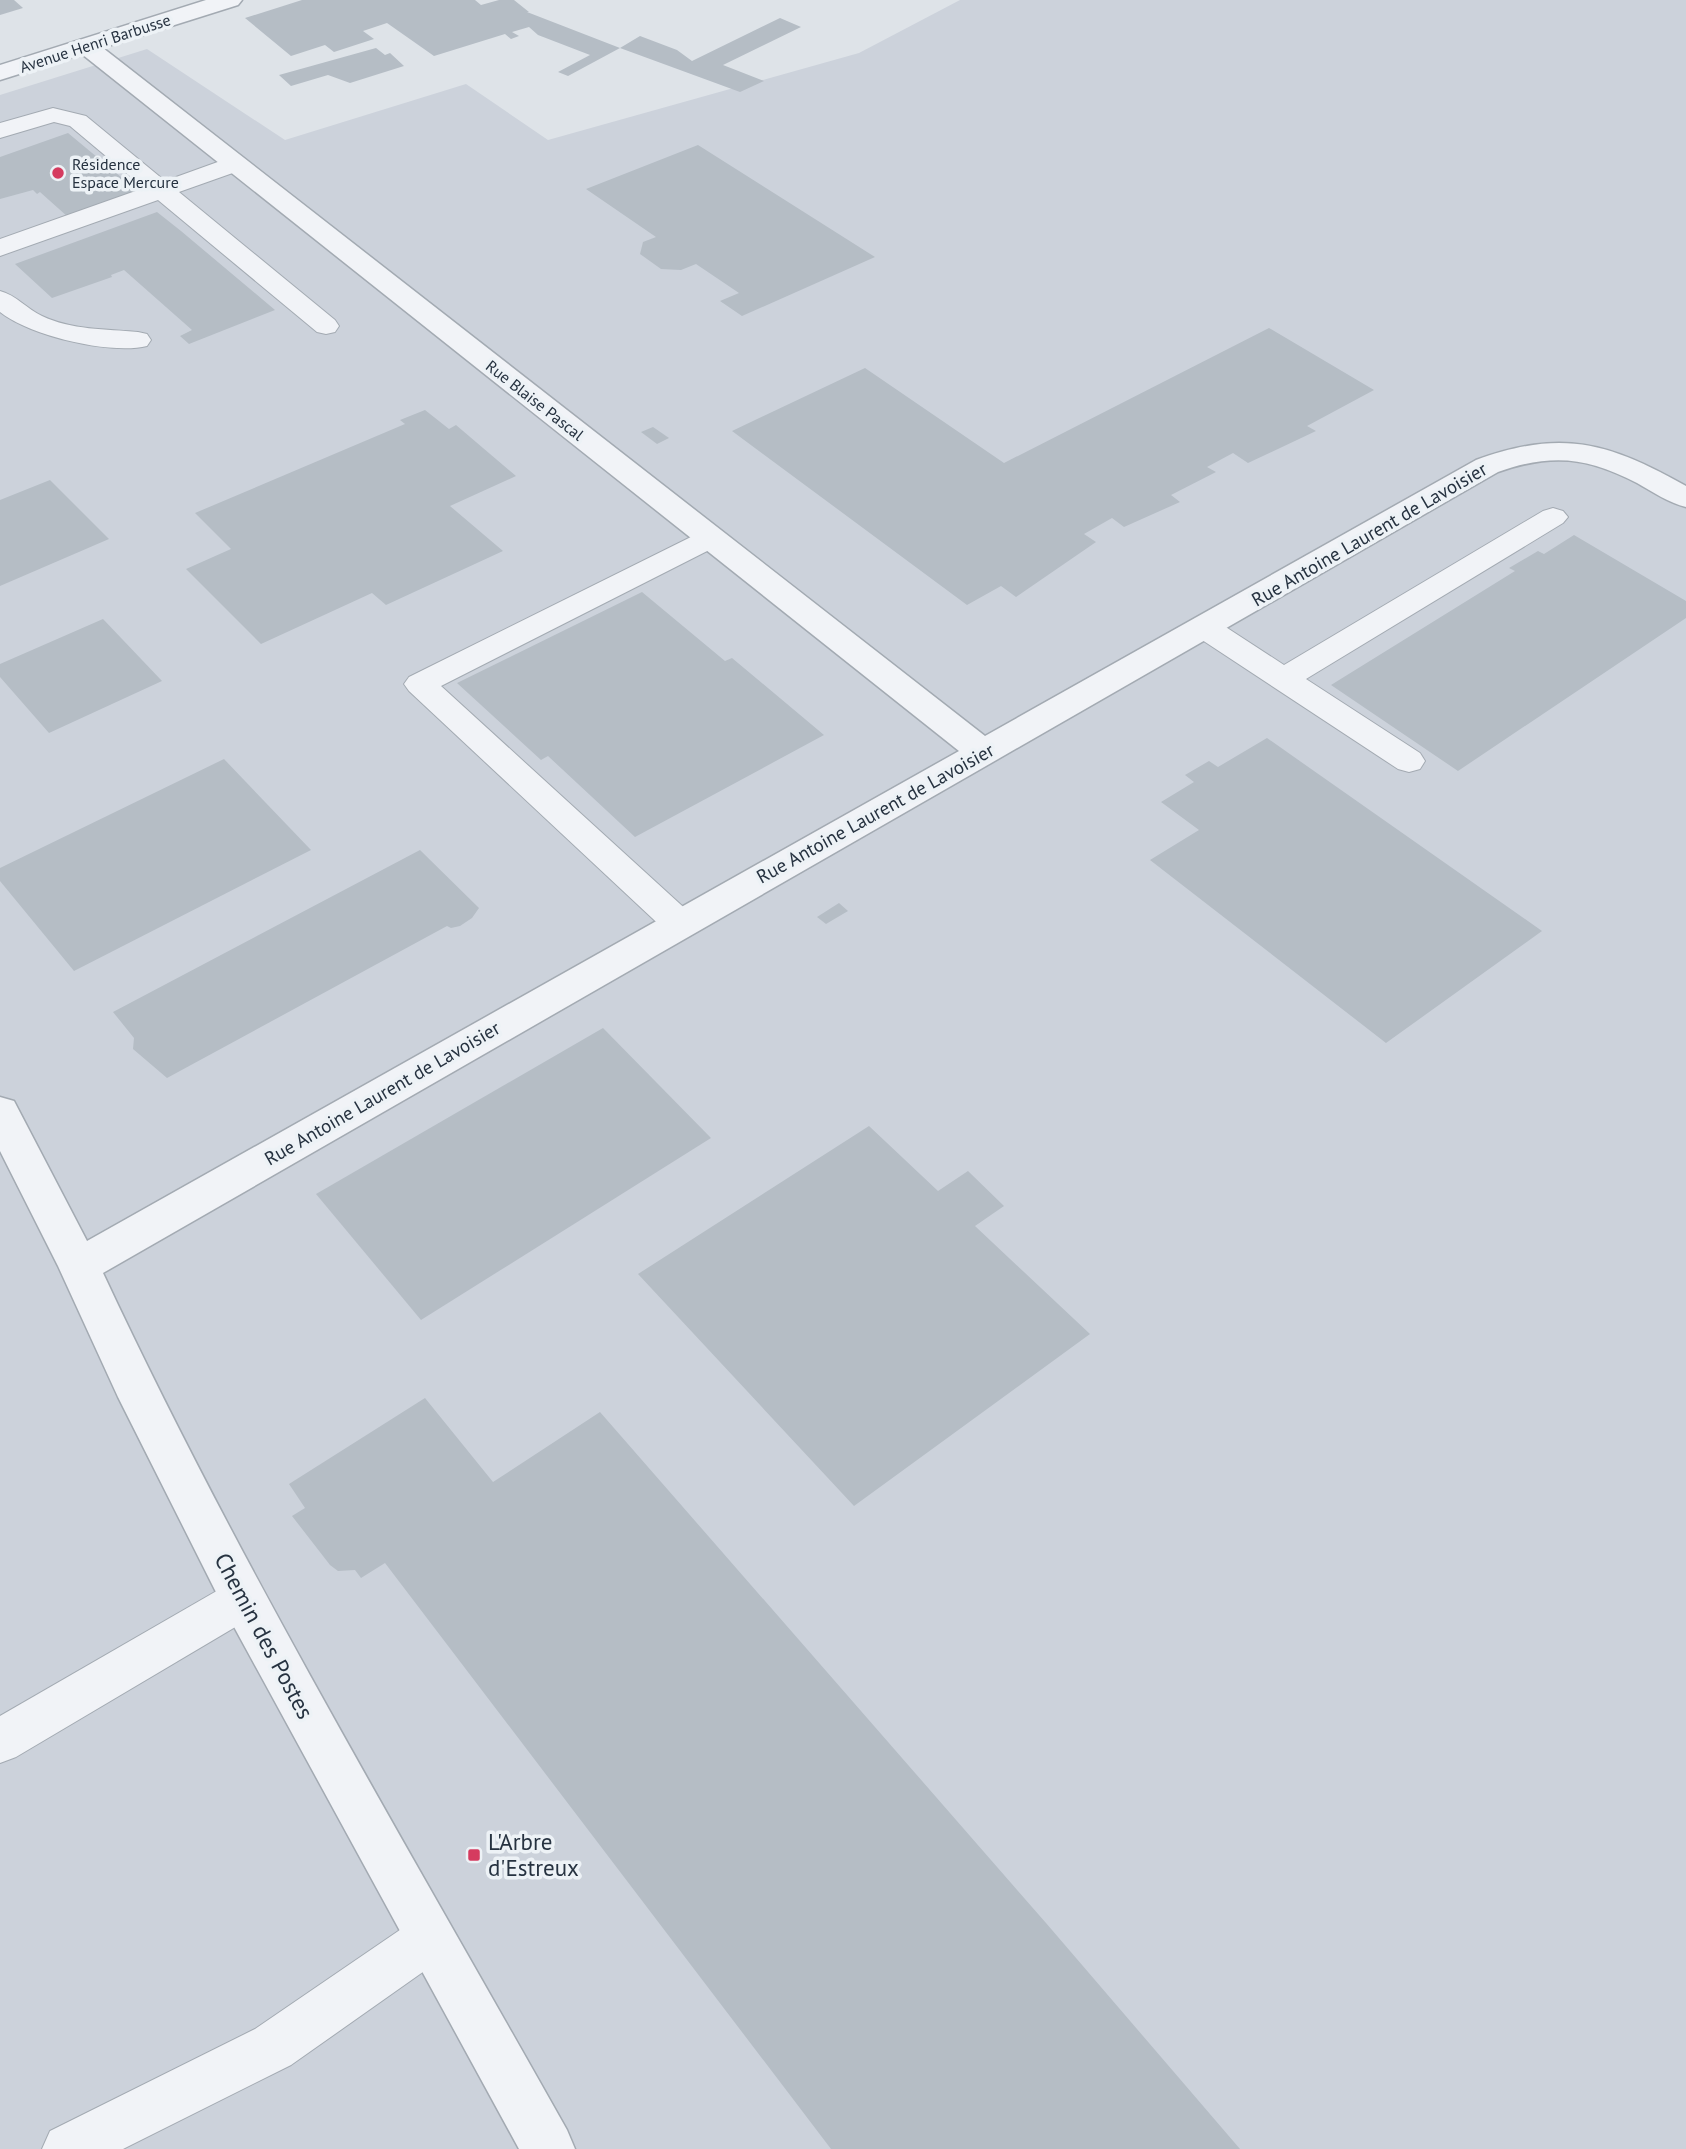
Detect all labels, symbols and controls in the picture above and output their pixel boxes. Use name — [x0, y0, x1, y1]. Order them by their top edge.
street label: Avenue Henri Barbusse — [17, 9, 173, 77]
place label: Résidence Espace Mercure — [72, 154, 179, 192]
marker: Résidence Espace Mercure — [50, 165, 66, 181]
street label: Rue Blaise Pascal — [482, 356, 588, 445]
street label: Rue Antoine Laurent de Lavoisier — [1247, 456, 1492, 611]
street label: Rue Antoine Laurent de Lavoisier — [752, 737, 998, 888]
street label: Rue Antoine Laurent de Lavoisier — [260, 1015, 505, 1170]
street label: Chemin des Postes — [208, 1548, 320, 1724]
place label: L'Arbre d'Estreux — [488, 1827, 579, 1882]
marker: L'Arbre d'Estreux — [466, 1847, 482, 1863]

